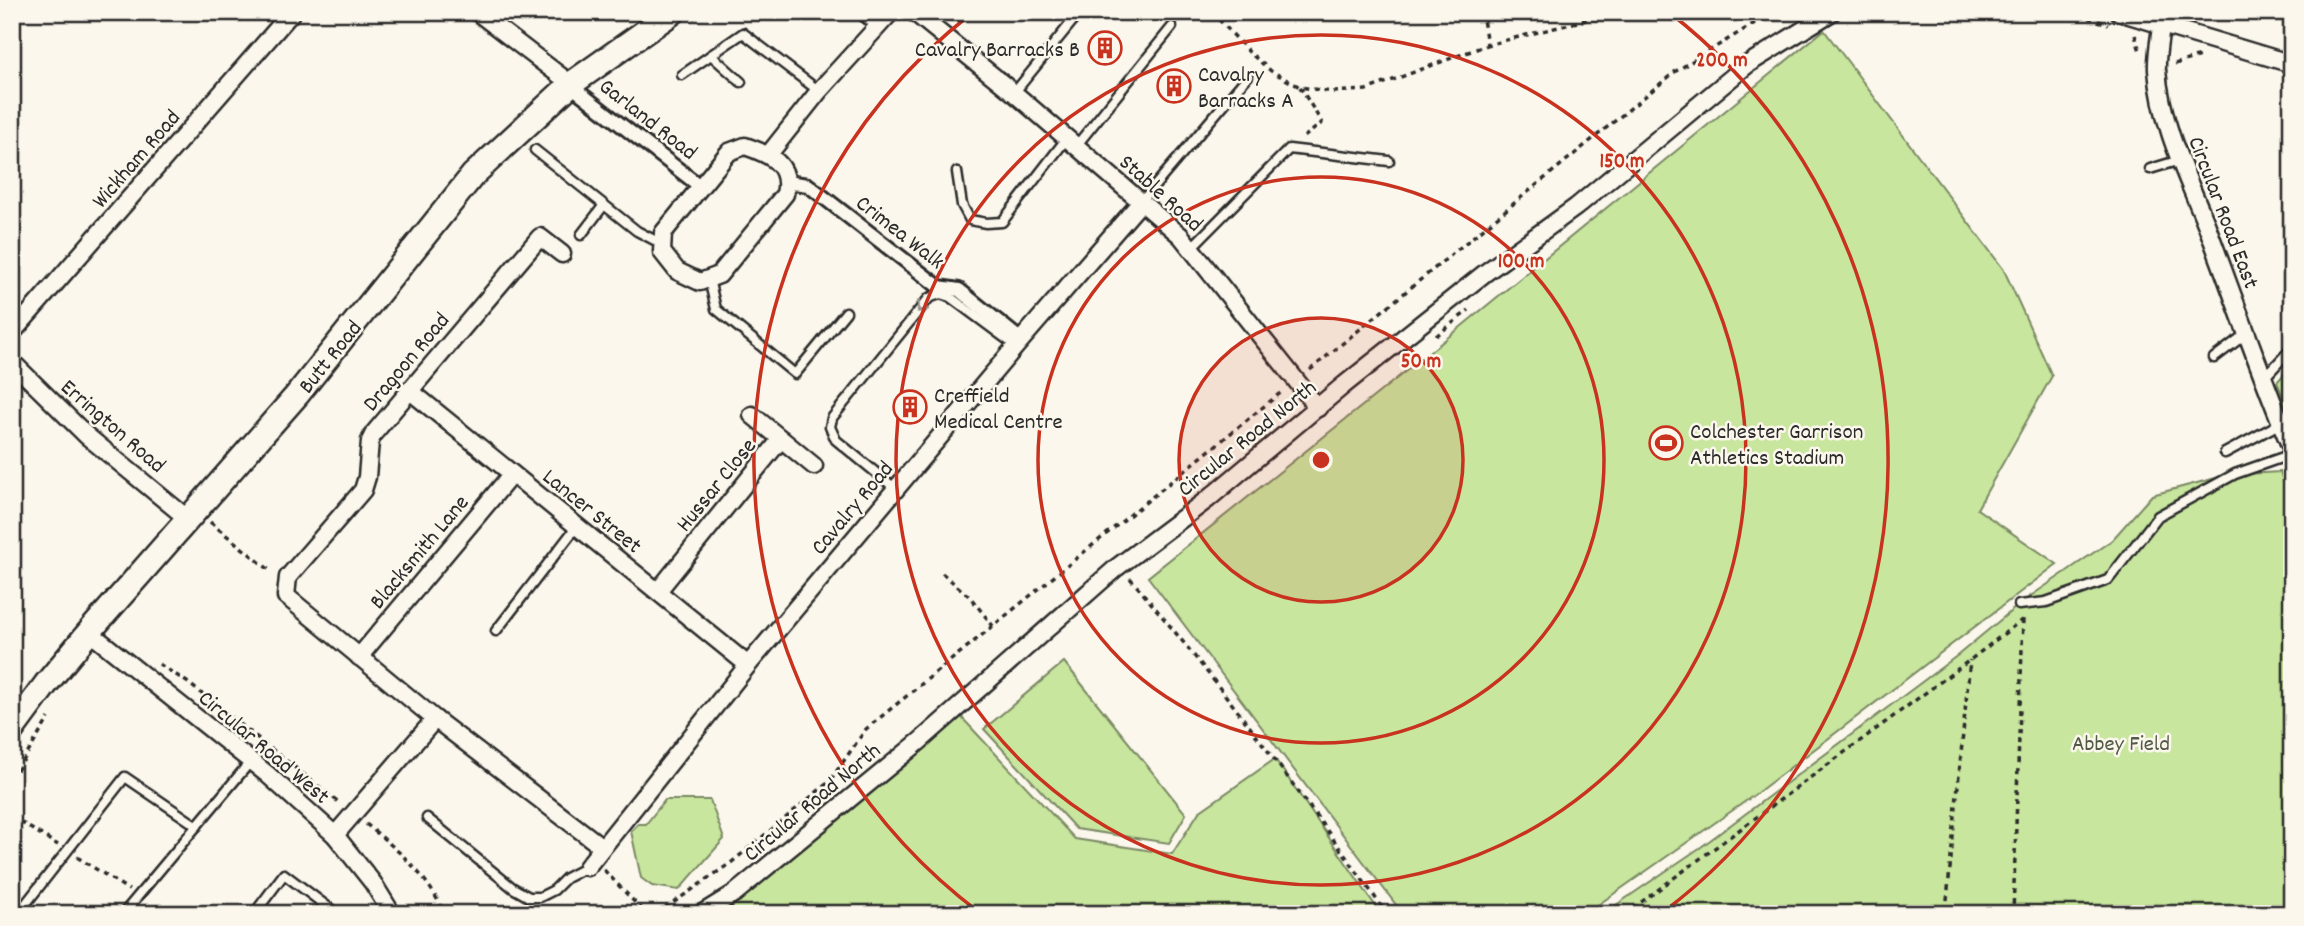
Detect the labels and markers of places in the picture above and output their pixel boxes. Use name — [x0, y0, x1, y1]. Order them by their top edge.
building icon: Cavalry Barracks B — [1086, 29, 1124, 67]
place label: Cavalry Barracks B — [915, 35, 1080, 68]
place label: Cavalry Barracks A — [1198, 60, 1294, 119]
building icon: Cavalry Barracks A — [1155, 67, 1193, 105]
place label: Creffield Medical Centre — [934, 381, 1063, 440]
building icon: Creffield Medical Centre — [891, 388, 929, 426]
place label: Colchester Garrison Athletics Stadium — [1690, 417, 1863, 476]
sports icon: Colchester Garrison Athletics Stadium — [1647, 424, 1685, 462]
centre of rings — [1309, 448, 1333, 472]

